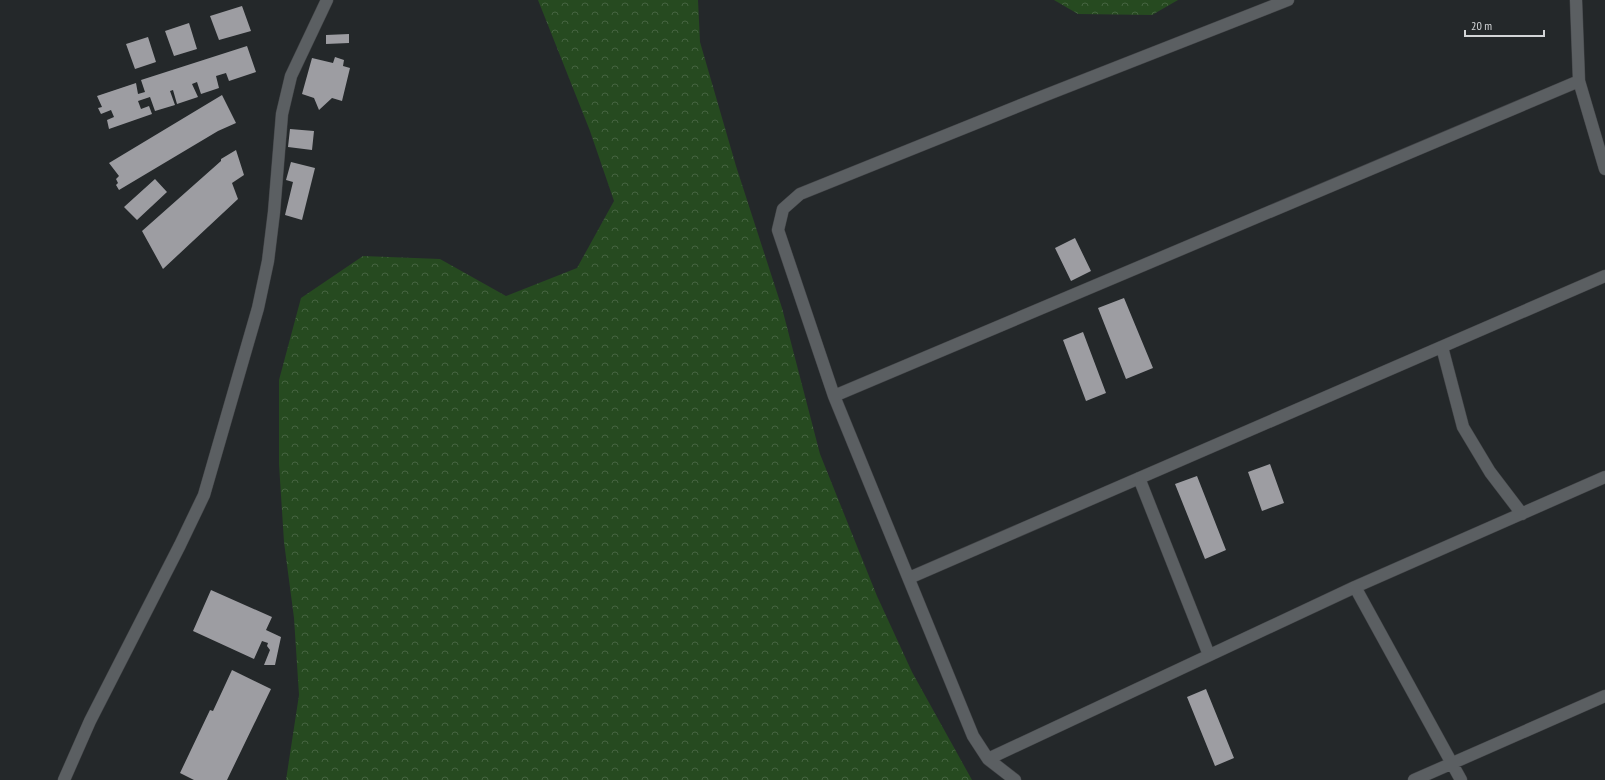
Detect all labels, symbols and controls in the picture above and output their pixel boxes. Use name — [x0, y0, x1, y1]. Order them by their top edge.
scale bar — [1465, 12, 1544, 38]
text: 20 m — [1471, 18, 1492, 33]

